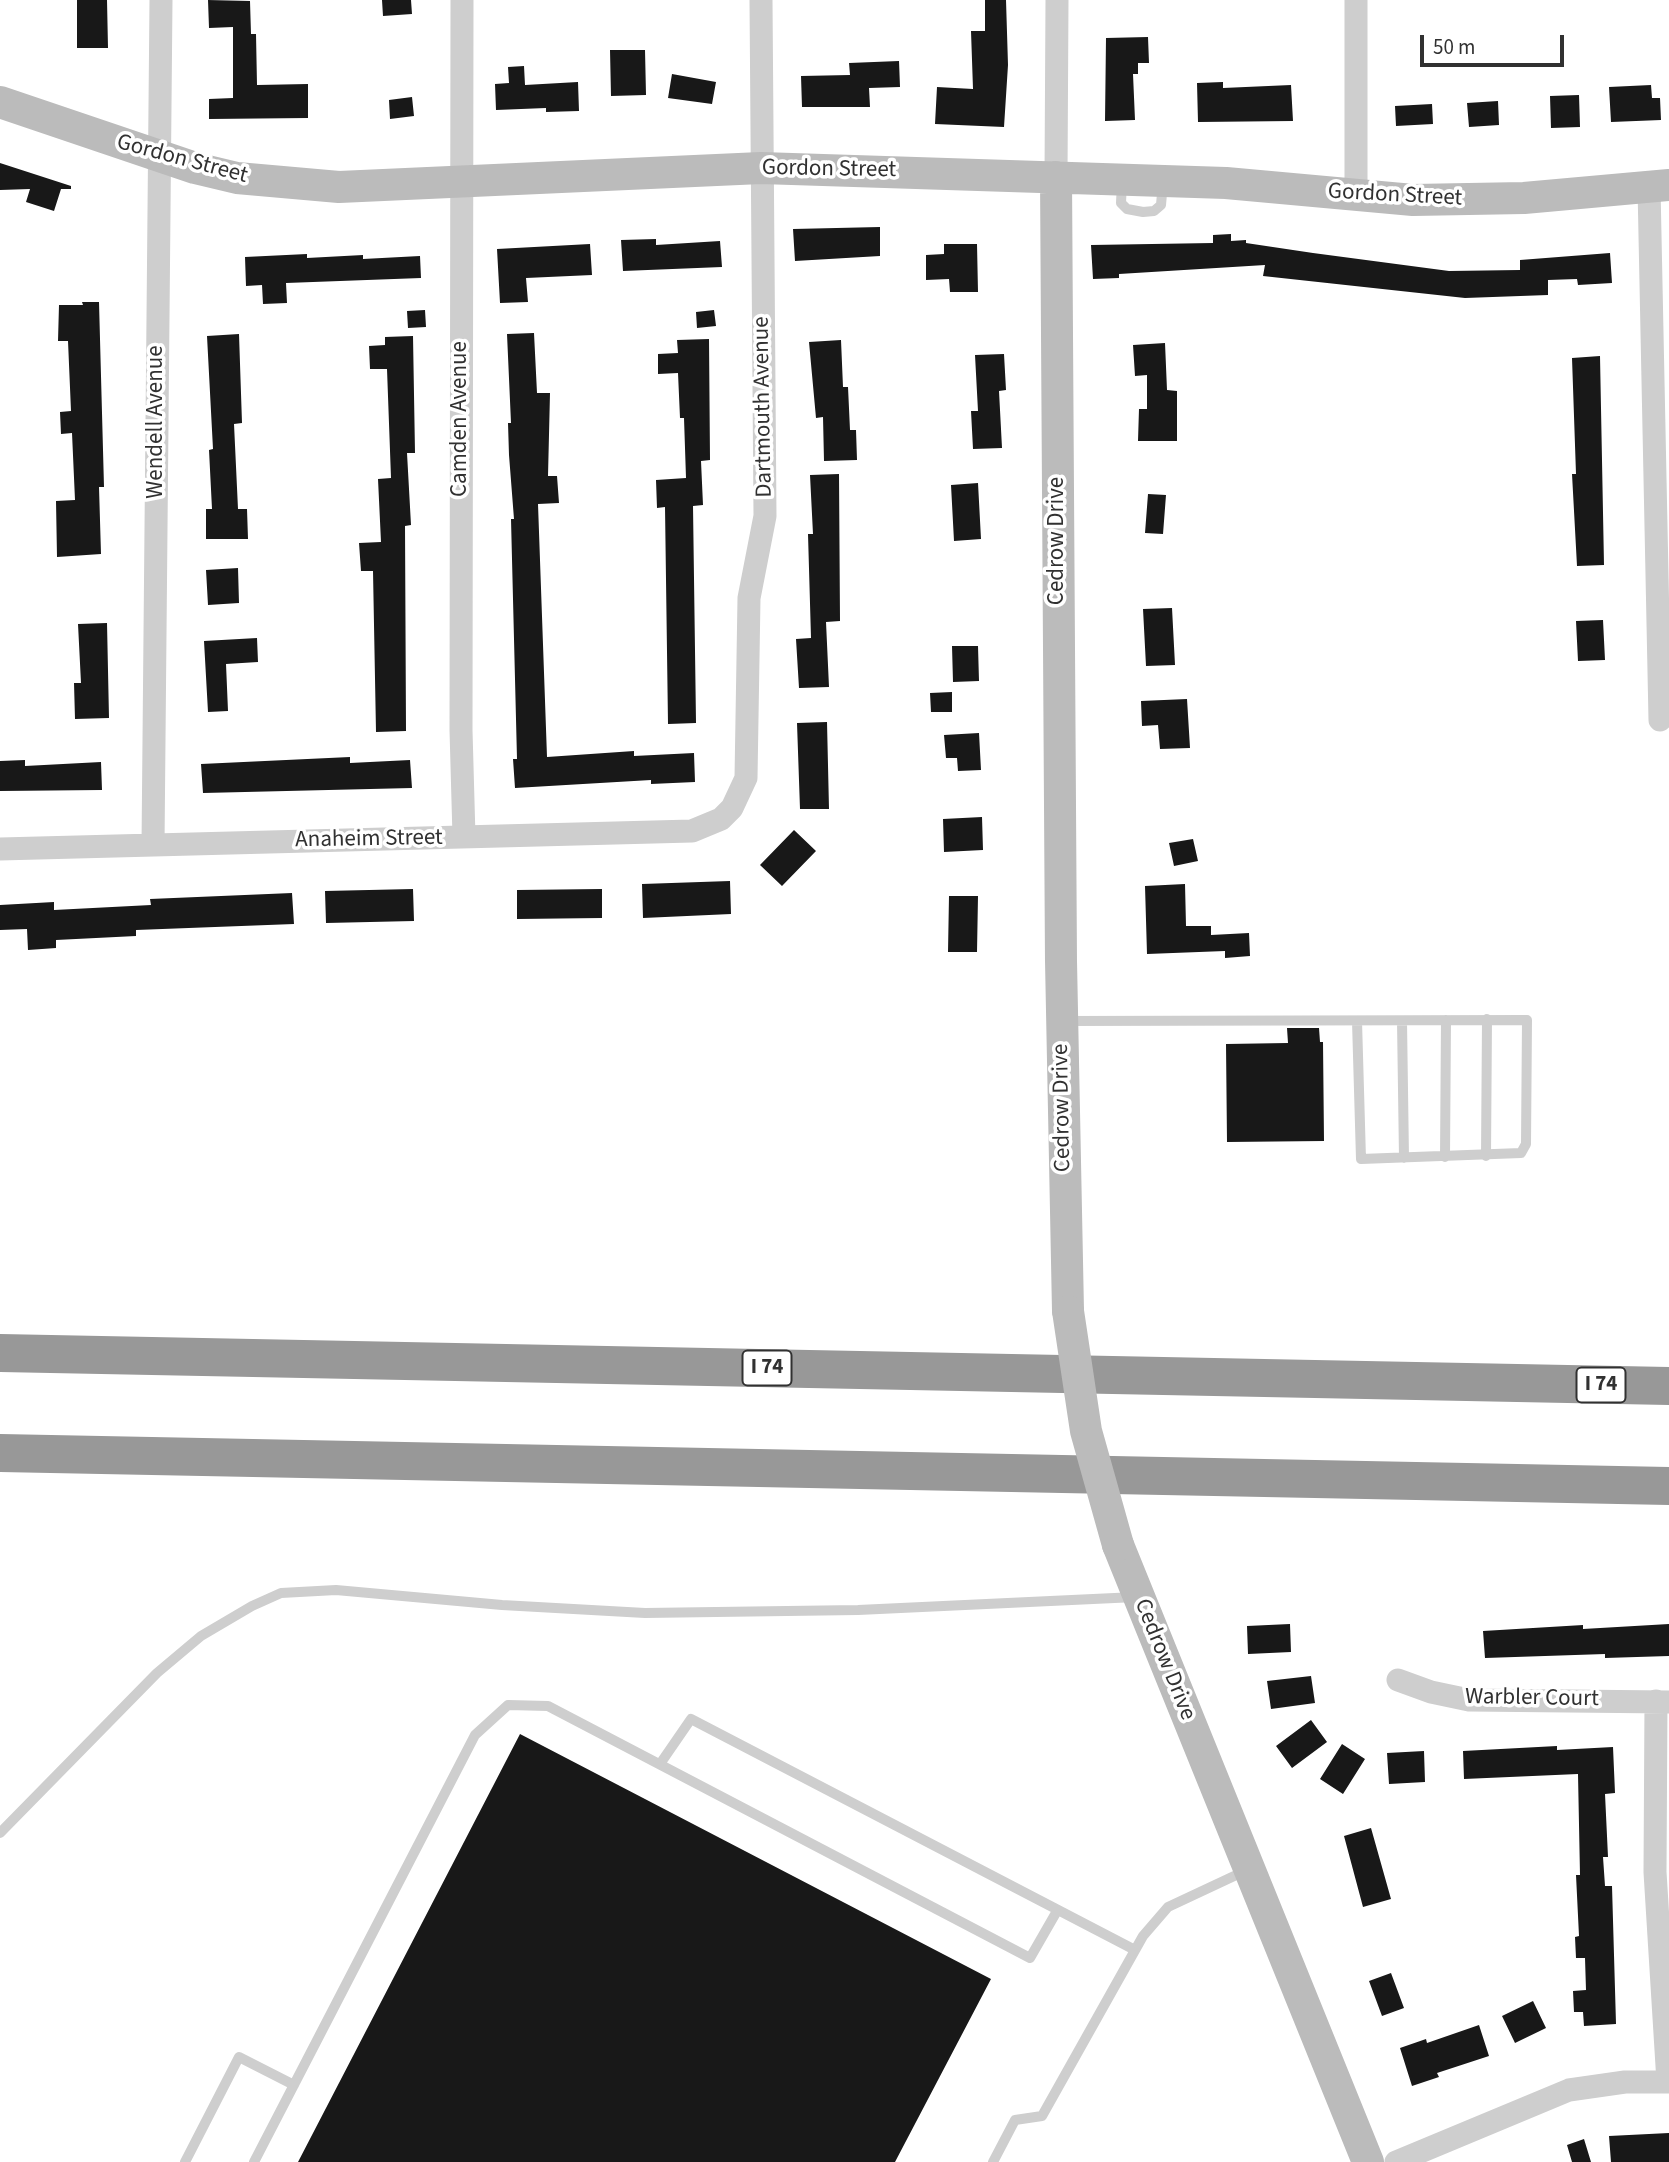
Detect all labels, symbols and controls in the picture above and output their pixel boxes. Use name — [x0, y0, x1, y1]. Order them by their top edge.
scale bar — [1424, 21, 1568, 65]
text: 50 m — [1433, 32, 1475, 62]
street label: Gordon Street — [113, 129, 251, 191]
street label: Gordon Street — [762, 155, 896, 185]
street label: Gordon Street — [1327, 179, 1463, 213]
street label: Dartmouth Avenue — [749, 316, 779, 498]
street label: Camden Avenue — [447, 341, 475, 497]
street label: Wendell Avenue — [143, 345, 171, 499]
street label: Cedrow Drive — [1044, 477, 1072, 605]
street label: Anaheim Street — [295, 825, 443, 855]
street label: Cedrow Drive — [1048, 1044, 1078, 1172]
road number: I 74 — [742, 1350, 792, 1386]
road number: I 74 — [1576, 1368, 1626, 1402]
street label: Cedrow Drive — [1127, 1595, 1201, 1725]
street label: Warbler Court — [1465, 1684, 1599, 1714]

